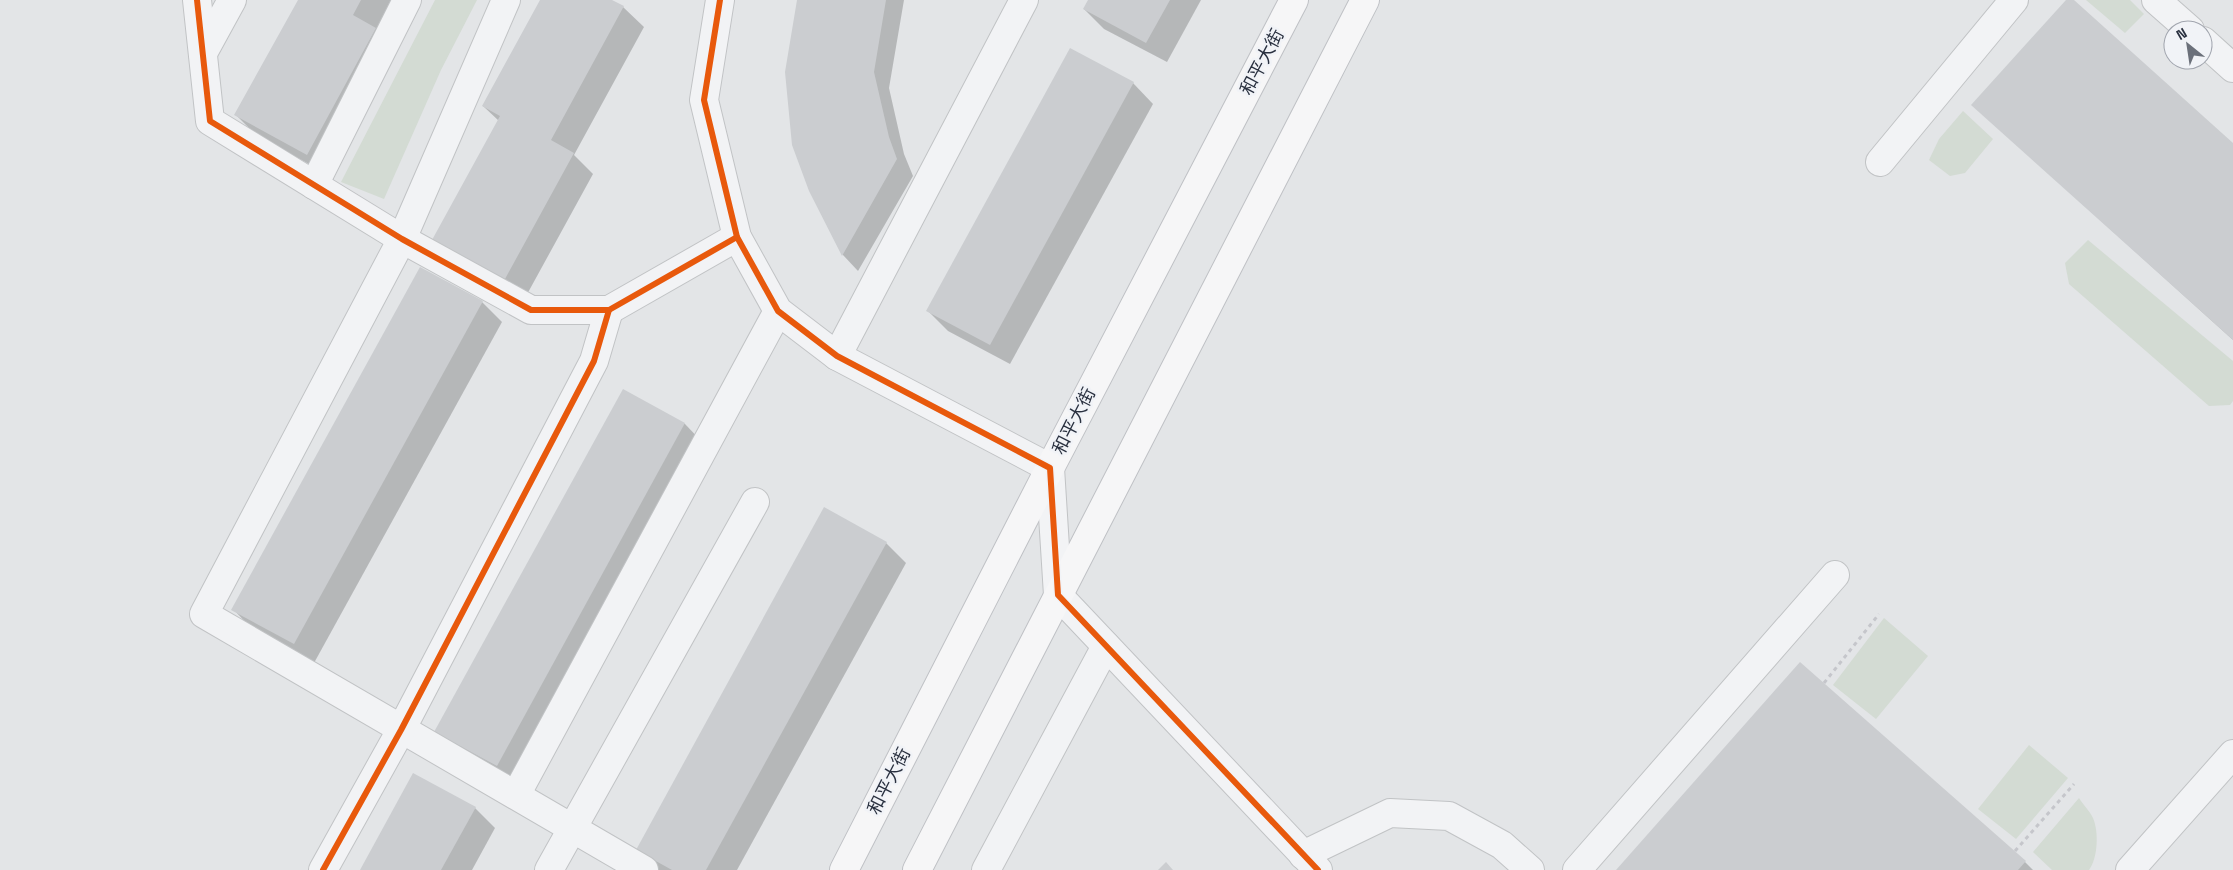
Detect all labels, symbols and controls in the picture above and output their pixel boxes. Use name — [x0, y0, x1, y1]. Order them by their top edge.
north arrow — [2163, 20, 2213, 70]
text: N — [2173, 24, 2190, 44]
street label: 和平大街 — [1235, 25, 1289, 99]
street label: 和平大街 — [1047, 383, 1100, 458]
street label: 和平大街 — [862, 743, 915, 818]

